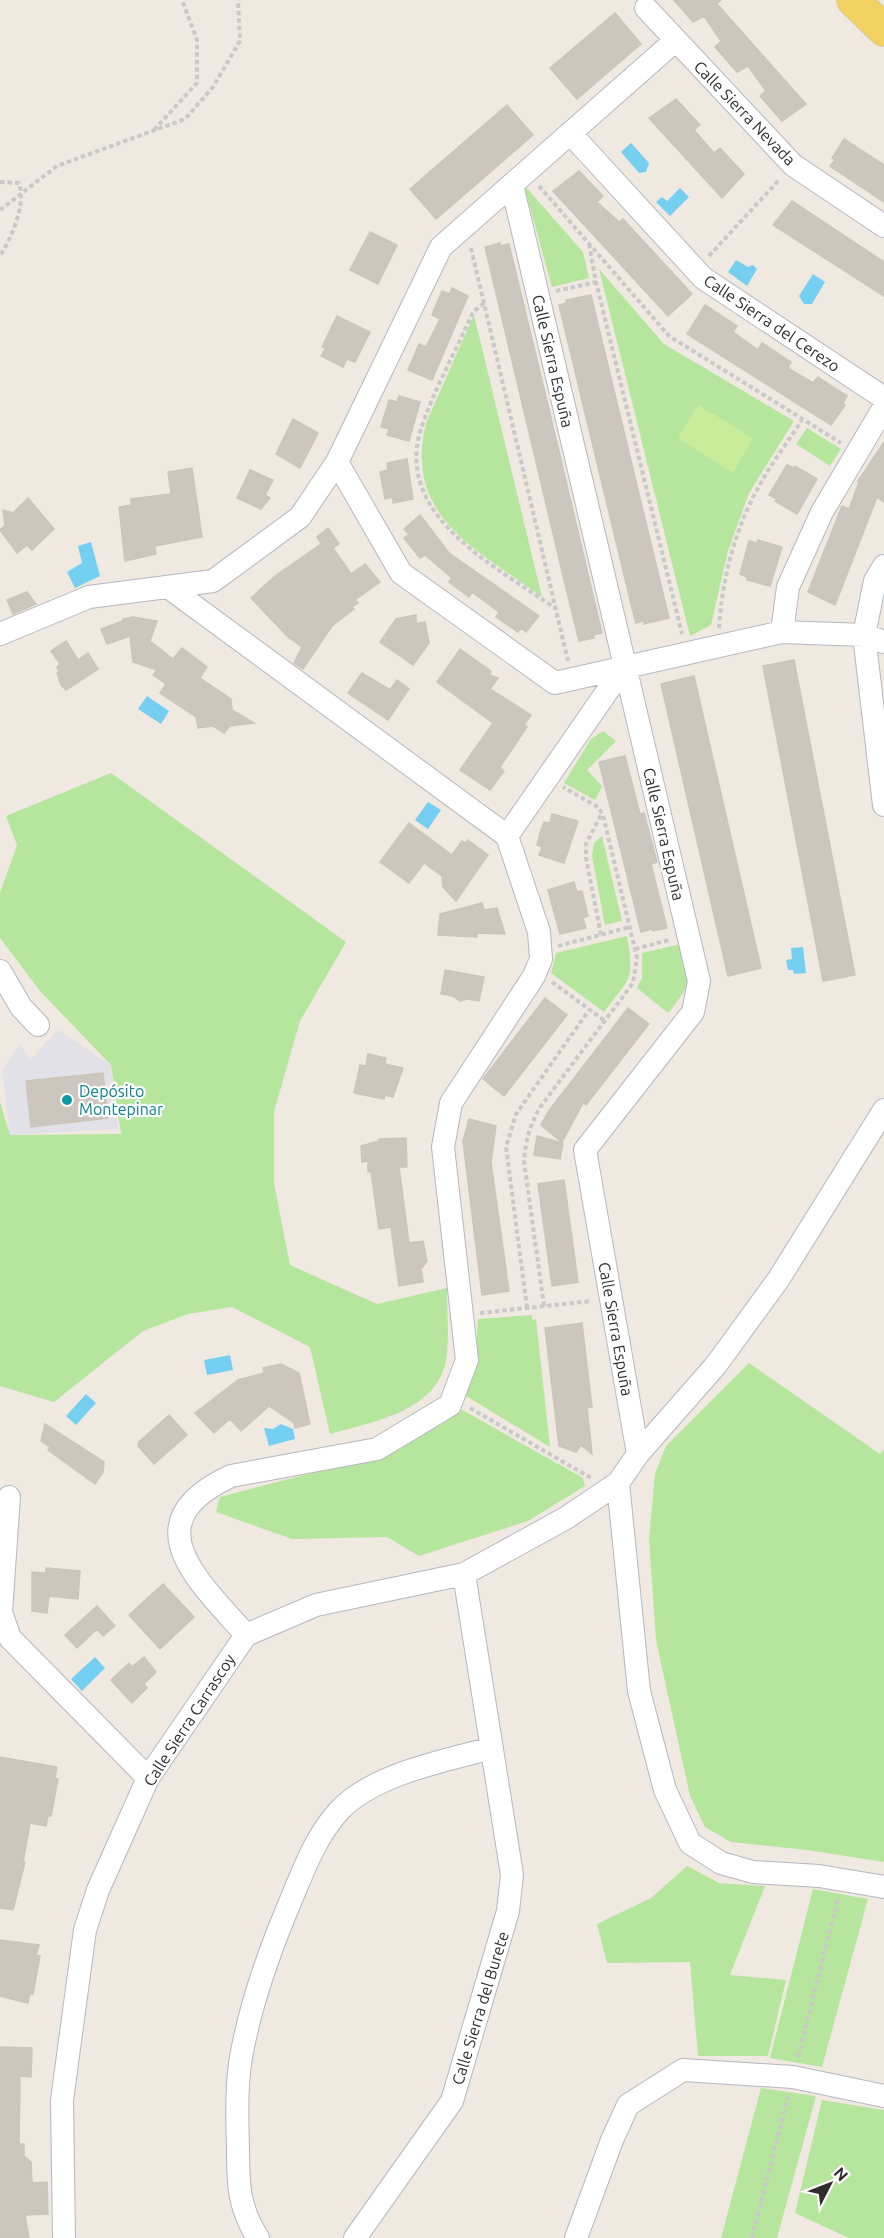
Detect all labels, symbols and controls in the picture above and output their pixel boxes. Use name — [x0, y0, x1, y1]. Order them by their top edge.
street label: Calle Sierra Nevada — [691, 57, 799, 169]
street label: Calle Sierra del Cerezo — [701, 271, 843, 375]
street label: Calle Sierra Espuña — [529, 293, 577, 429]
street label: Calle Sierra Espuña — [640, 766, 688, 902]
place label: Depósito Montepinar — [79, 1082, 163, 1118]
marker: Depósito Montepinar — [60, 1093, 74, 1107]
street label: Calle Sierra Espuña — [595, 1261, 637, 1397]
street label: Calle Sierra Carrascoy — [140, 1650, 239, 1789]
street label: Calle Sierra del Burete — [448, 1929, 512, 2087]
north arrow — [800, 2154, 860, 2214]
text: N — [830, 2164, 852, 2184]

